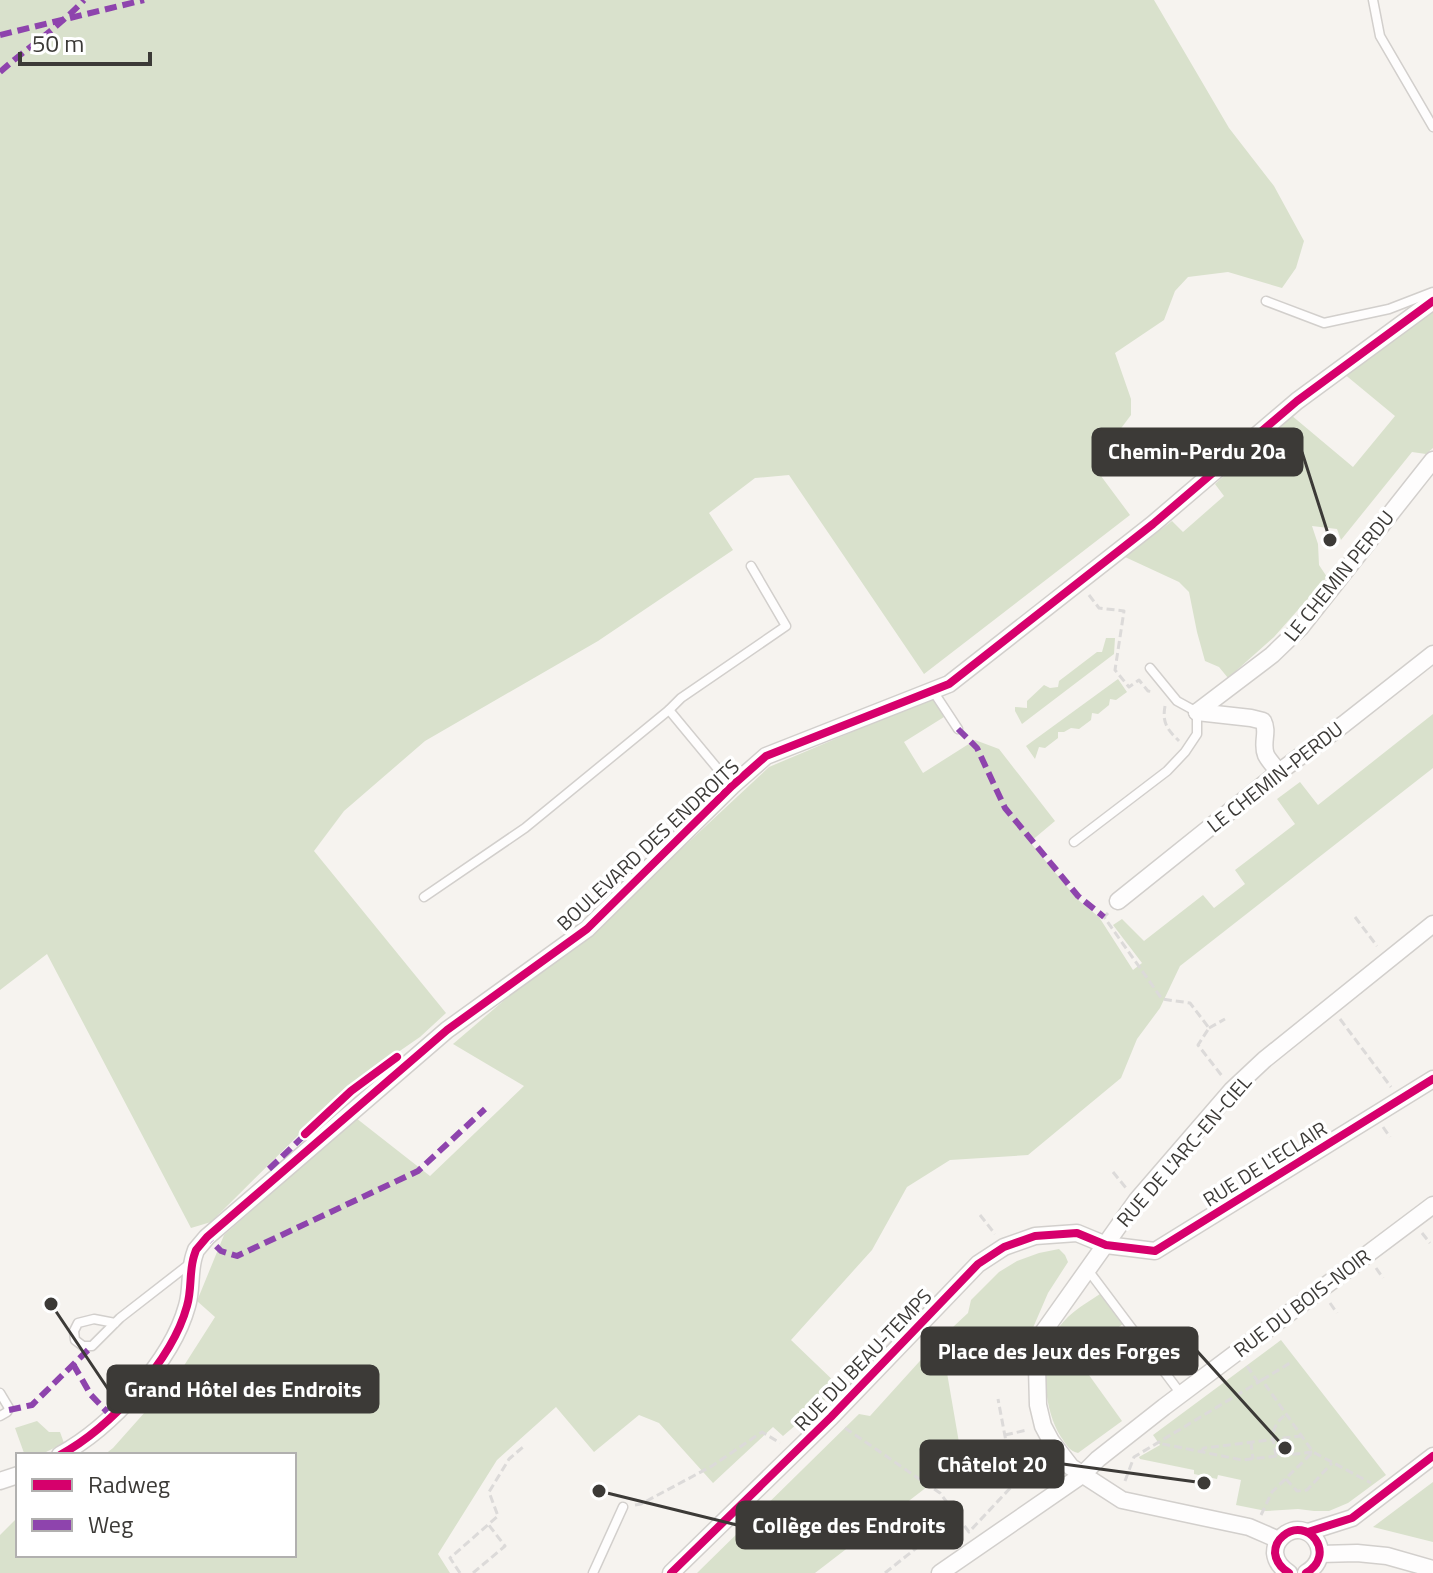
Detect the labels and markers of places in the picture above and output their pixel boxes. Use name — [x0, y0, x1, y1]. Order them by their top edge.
callout: Chemin-Perdu 20a — [1093, 429, 1302, 475]
callout: Place des Jeux des Forges — [922, 1328, 1197, 1374]
callout: Grand Hôtel des Endroits — [108, 1366, 378, 1412]
callout: Châtelot 20 — [921, 1441, 1063, 1487]
callout: Collège des Endroits — [737, 1502, 962, 1548]

